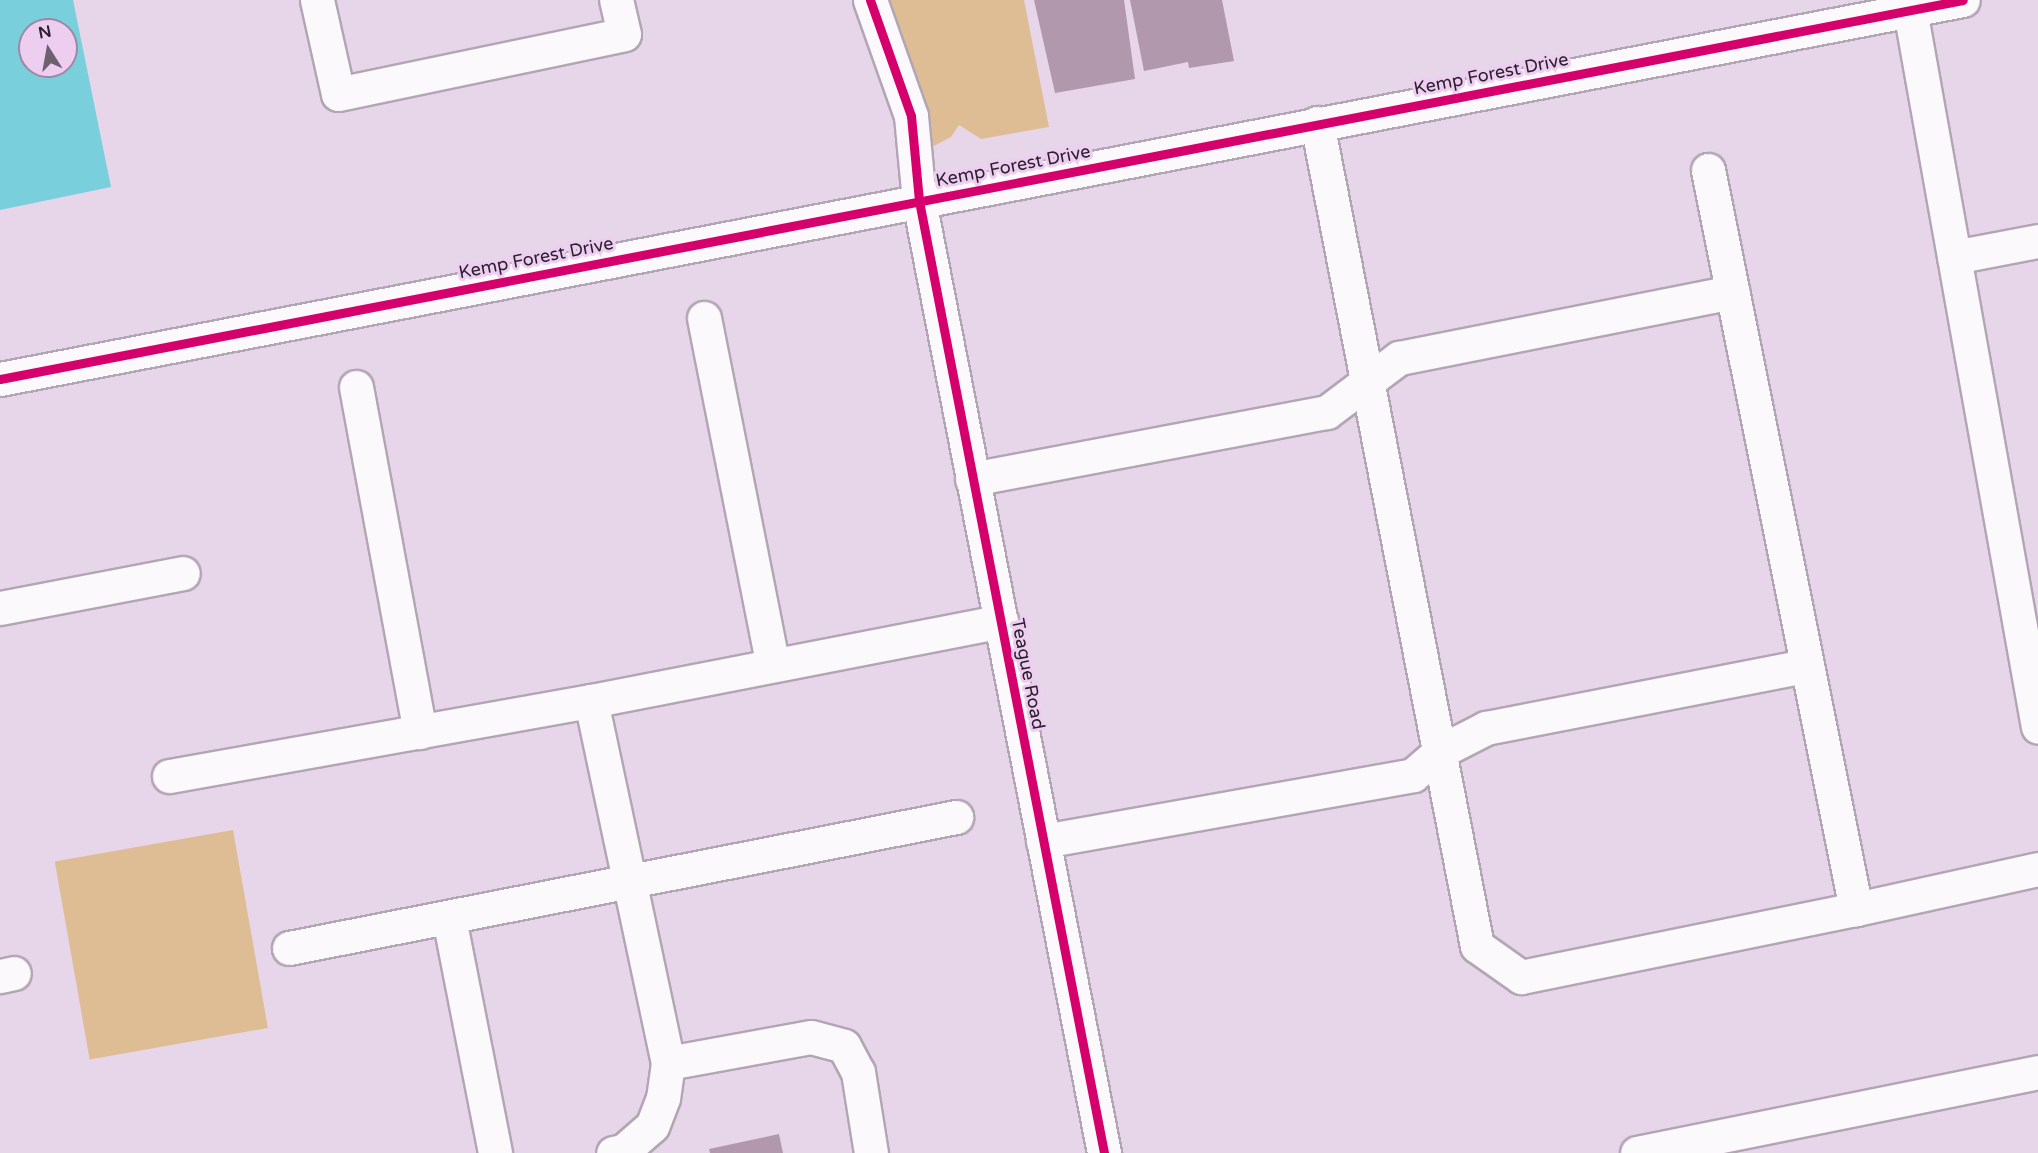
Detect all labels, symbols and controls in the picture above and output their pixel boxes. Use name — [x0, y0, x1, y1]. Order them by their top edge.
north arrow — [18, 18, 78, 78]
text: N — [37, 21, 53, 43]
street label: Kemp Forest Drive — [1412, 48, 1570, 100]
street label: Kemp Forest Drive — [934, 140, 1092, 192]
street label: Kemp Forest Drive — [457, 232, 615, 284]
street label: Teague Road — [1007, 617, 1049, 731]

